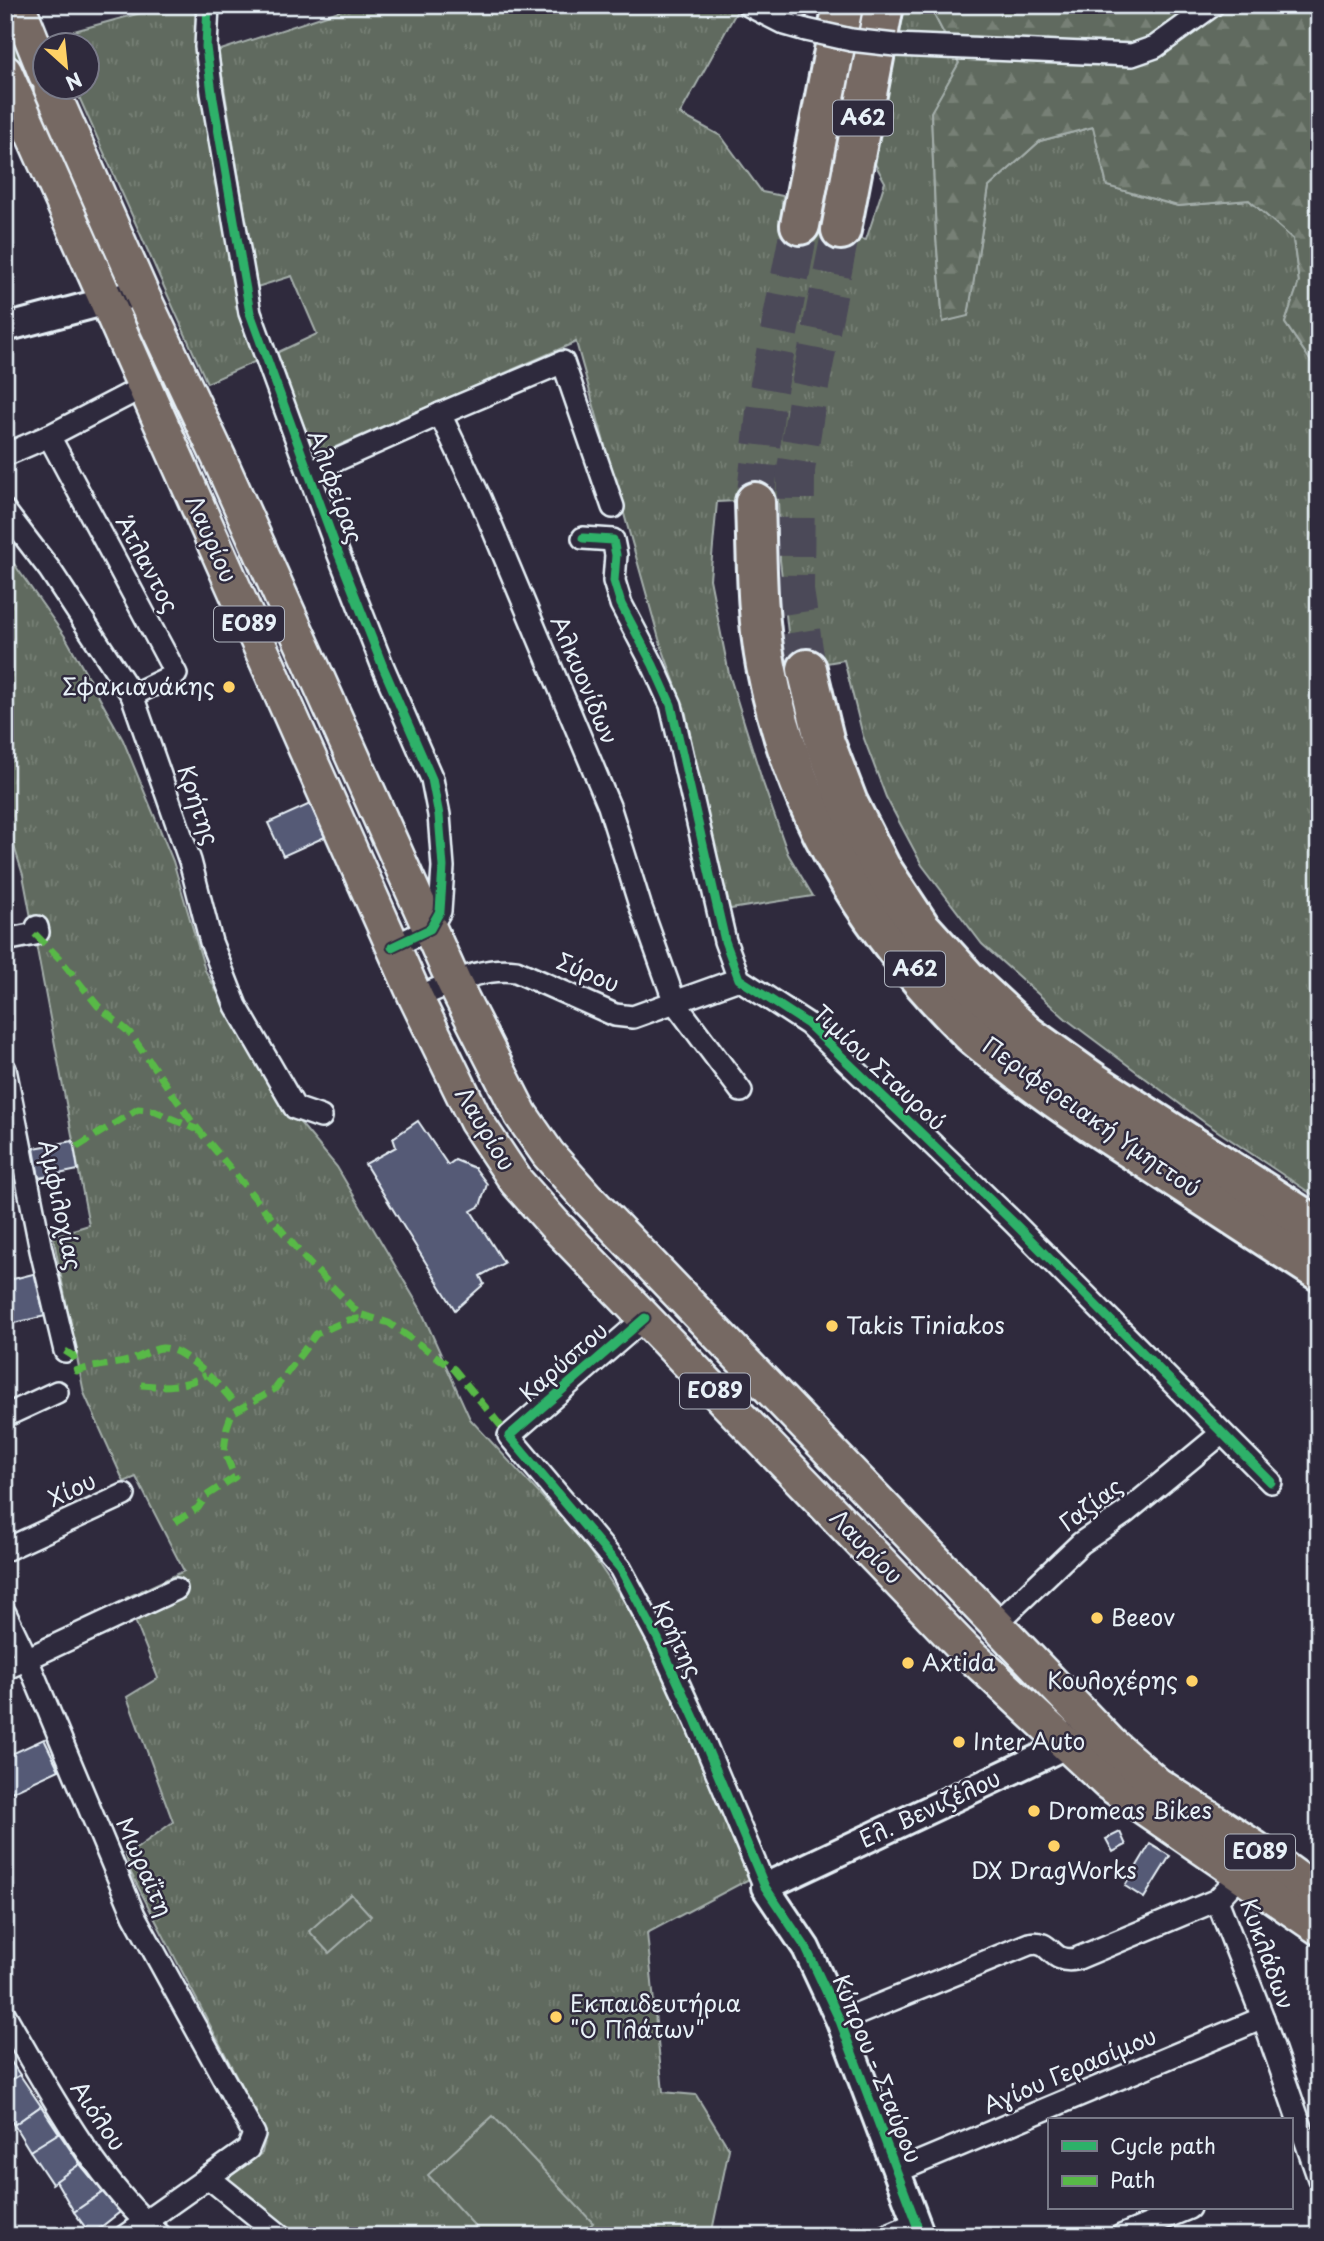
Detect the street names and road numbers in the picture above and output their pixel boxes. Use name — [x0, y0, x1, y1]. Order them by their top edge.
road number: Α62 — [833, 100, 893, 136]
street label: Αλιφείρας — [300, 425, 373, 548]
street label: Λαυρίου — [178, 489, 247, 588]
street label: Άτλαντος — [108, 508, 189, 618]
road number: ΕΟ89 — [214, 606, 284, 642]
street label: Αλκυονίδων — [543, 610, 628, 749]
street label: Κρήτης — [169, 760, 229, 849]
street label: Σύρου — [552, 943, 625, 1000]
road number: Α62 — [885, 951, 945, 986]
street label: Τιμίου Σταυρού — [805, 996, 955, 1138]
street label: Περιφερειακή Υμηττού — [975, 1027, 1208, 1205]
street label: Λαυρίου — [447, 1080, 525, 1177]
street label: Αμφιλοχίας — [31, 1136, 92, 1273]
street label: Καρύστου — [511, 1313, 615, 1409]
road number: ΕΟ89 — [680, 1374, 750, 1408]
street label: Χίου — [41, 1462, 101, 1515]
street label: Γαζίας — [1051, 1468, 1129, 1539]
street label: Λαυρίου — [822, 1501, 912, 1591]
street label: Κρήτης — [645, 1594, 712, 1683]
street label: Ελ. Βενιζέλου — [853, 1760, 1006, 1856]
street label: Μωραΐτη — [108, 1811, 183, 1922]
road number: ΕΟ89 — [1225, 1834, 1295, 1870]
street label: Κυκλάδων — [1232, 1893, 1305, 2014]
street label: Κύπρου - Σταύρου — [825, 1969, 932, 2168]
street label: Αγίου Γερασίμου — [977, 2017, 1162, 2122]
street label: Αιόλου — [63, 2073, 136, 2157]

